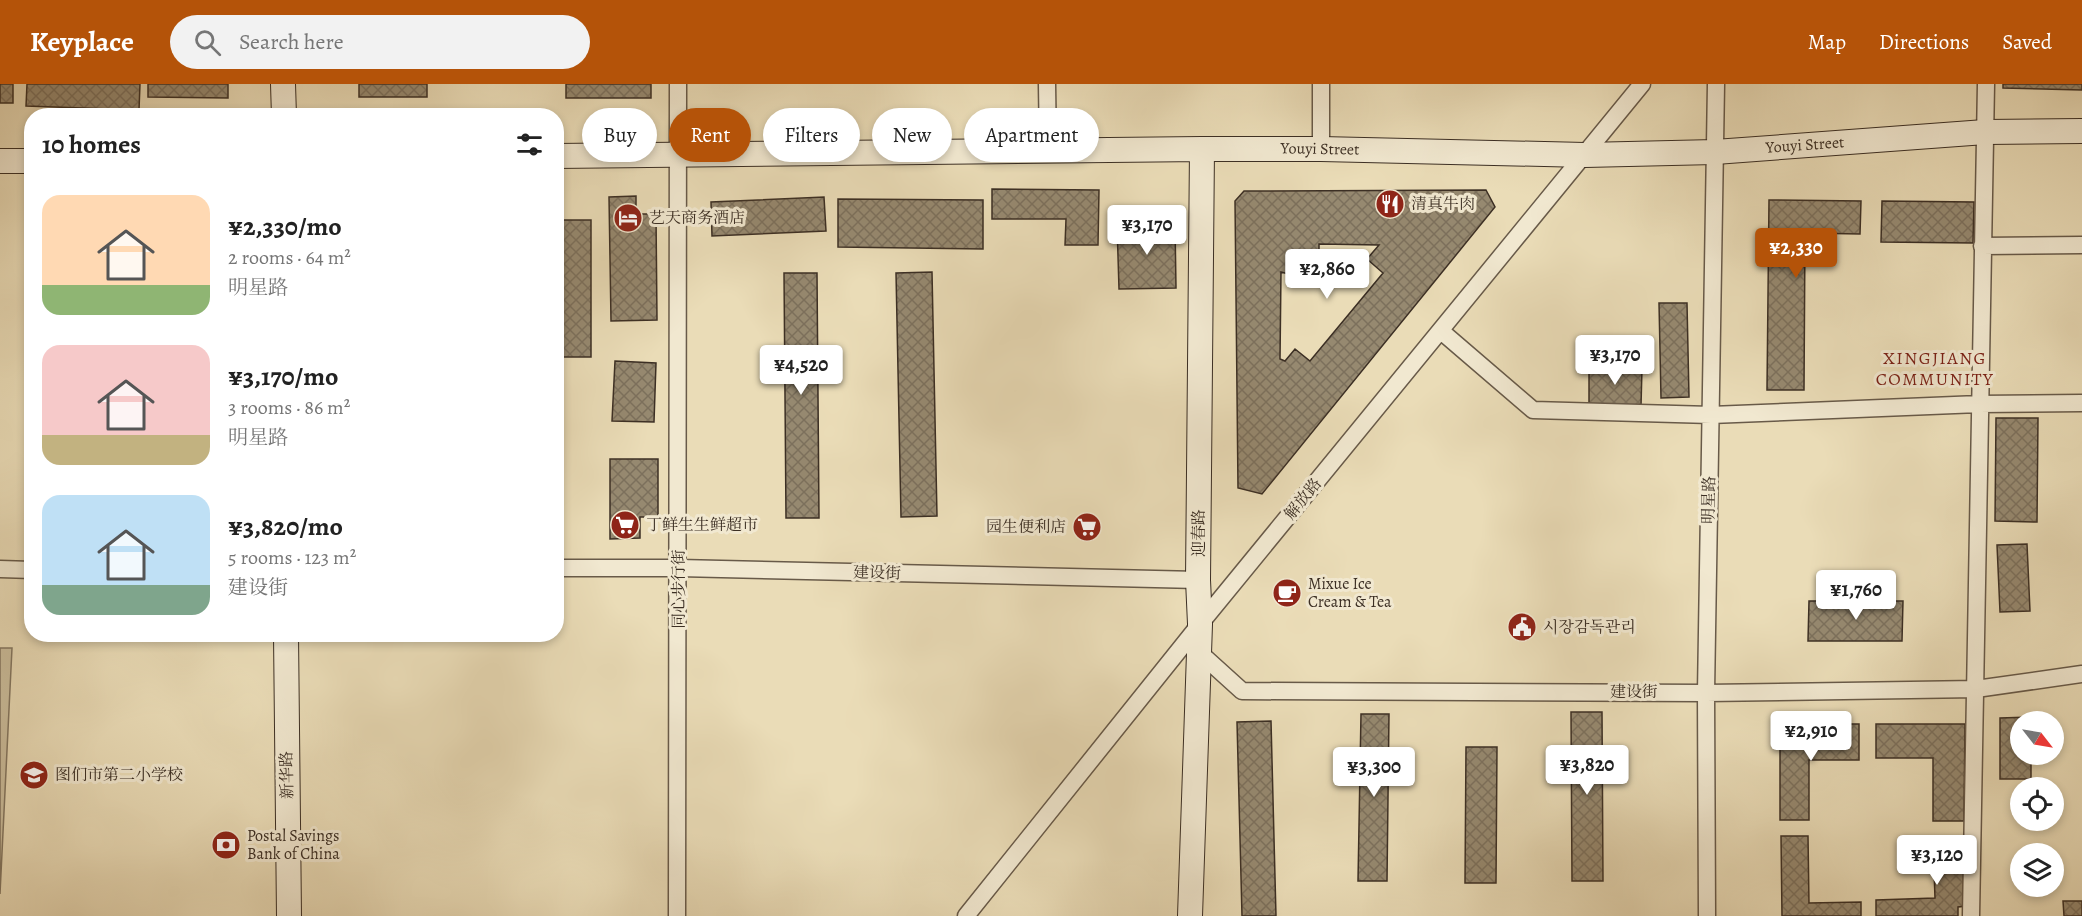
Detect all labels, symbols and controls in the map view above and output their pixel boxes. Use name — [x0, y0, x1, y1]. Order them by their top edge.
search box — [170, 15, 590, 69]
text: Keyplace — [30, 23, 134, 61]
icon: search — [191, 26, 224, 59]
text: Search here — [239, 27, 344, 57]
text: Map — [1808, 28, 1846, 56]
text: Directions — [1879, 28, 1969, 56]
text: Saved — [2002, 28, 2052, 56]
chip: Buy — [582, 108, 657, 162]
chip: Rent — [669, 108, 751, 162]
chip: Filters — [763, 108, 860, 162]
chip: New — [872, 108, 952, 162]
chip: Apartment — [964, 108, 1099, 162]
text: 10 homes — [42, 127, 141, 162]
icon: filters — [513, 128, 546, 161]
street label: Youyi Street — [1764, 131, 1845, 159]
street label: Youyi Street — [1279, 137, 1360, 161]
restaurant icon: 清真牛肉 — [1374, 188, 1406, 220]
place label: 清真牛肉 — [1411, 193, 1475, 215]
hotel icon: 艺天商务酒店 — [612, 202, 644, 234]
pin: ¥3,170 — [1098, 205, 1196, 256]
place label: 艺天商务酒店 — [649, 207, 745, 229]
text: ¥2,330/mo — [228, 209, 342, 244]
text: ¥3,170 — [1121, 211, 1173, 238]
icon: home — [90, 219, 162, 291]
pin: ¥2,330 — [1747, 228, 1845, 279]
text: ¥2,330 — [1769, 234, 1823, 261]
text: 2 rooms · 64 m² — [228, 244, 351, 271]
pin: ¥2,860 — [1278, 249, 1376, 300]
text: ¥2,860 — [1299, 255, 1355, 282]
text: 明星路 — [228, 274, 288, 301]
pin: ¥3,170 — [1566, 335, 1664, 386]
text: ¥3,170 — [1589, 341, 1641, 368]
pin: ¥4,520 — [752, 345, 850, 396]
district label: XINGJIANG COMMUNITY — [1876, 346, 1994, 391]
text: ¥4,520 — [774, 351, 828, 378]
text: ¥3,170/mo — [228, 359, 338, 394]
icon: home — [90, 369, 162, 441]
text: 3 rooms · 86 m² — [228, 394, 350, 421]
text: 明星路 — [228, 424, 288, 451]
street label: 解放路 — [1279, 473, 1327, 525]
street label: 明星路 — [1698, 476, 1720, 524]
text: ¥3,820/mo — [228, 509, 343, 544]
supermarket icon: 丁鲜生生鲜超市 — [609, 509, 641, 541]
street label: 迎春路 — [1188, 509, 1210, 557]
supermarket icon: 园生便利店 — [1071, 511, 1103, 543]
place label: 丁鲜生生鲜超市 — [646, 514, 758, 536]
place label: 园生便利店 — [986, 516, 1066, 538]
icon: home — [90, 519, 162, 591]
text: 5 rooms · 123 m² — [228, 544, 356, 571]
street label: 同心步行街 — [668, 549, 690, 629]
street label: 建设街 — [853, 562, 901, 584]
pin: ¥1,760 — [1807, 570, 1905, 621]
place label: Mixue Ice Cream & Tea — [1308, 573, 1392, 613]
text: 建设街 — [228, 574, 288, 601]
text: ¥1,760 — [1830, 576, 1882, 603]
cafe icon: Mixue Ice Cream & Tea — [1271, 577, 1303, 609]
public building icon: 시장감독관리 — [1506, 611, 1538, 643]
place label: 시장감독관리 — [1543, 616, 1636, 638]
street label: 建设街 — [1610, 681, 1658, 703]
pin: ¥2,910 — [1762, 711, 1860, 762]
north arrow — [2010, 711, 2064, 765]
map controls — [2010, 711, 2064, 897]
text: ¥2,910 — [1785, 717, 1838, 744]
pin: ¥3,820 — [1538, 745, 1636, 796]
pin: ¥3,300 — [1325, 747, 1423, 798]
street label: 新华路 — [276, 751, 298, 799]
text: ¥3,820 — [1560, 751, 1614, 778]
text: ¥3,300 — [1347, 753, 1401, 780]
school or university icon: 图们市第二小学校 — [18, 759, 50, 791]
place label: 图们市第二小学校 — [55, 764, 183, 786]
button: locate — [2010, 777, 2064, 831]
place label: Postal Savings Bank of China — [247, 825, 340, 865]
bank icon: Postal Savings Bank of China — [210, 829, 242, 861]
pin: ¥3,120 — [1888, 835, 1986, 886]
text: ¥3,120 — [1911, 841, 1963, 868]
button: layers — [2010, 843, 2064, 897]

